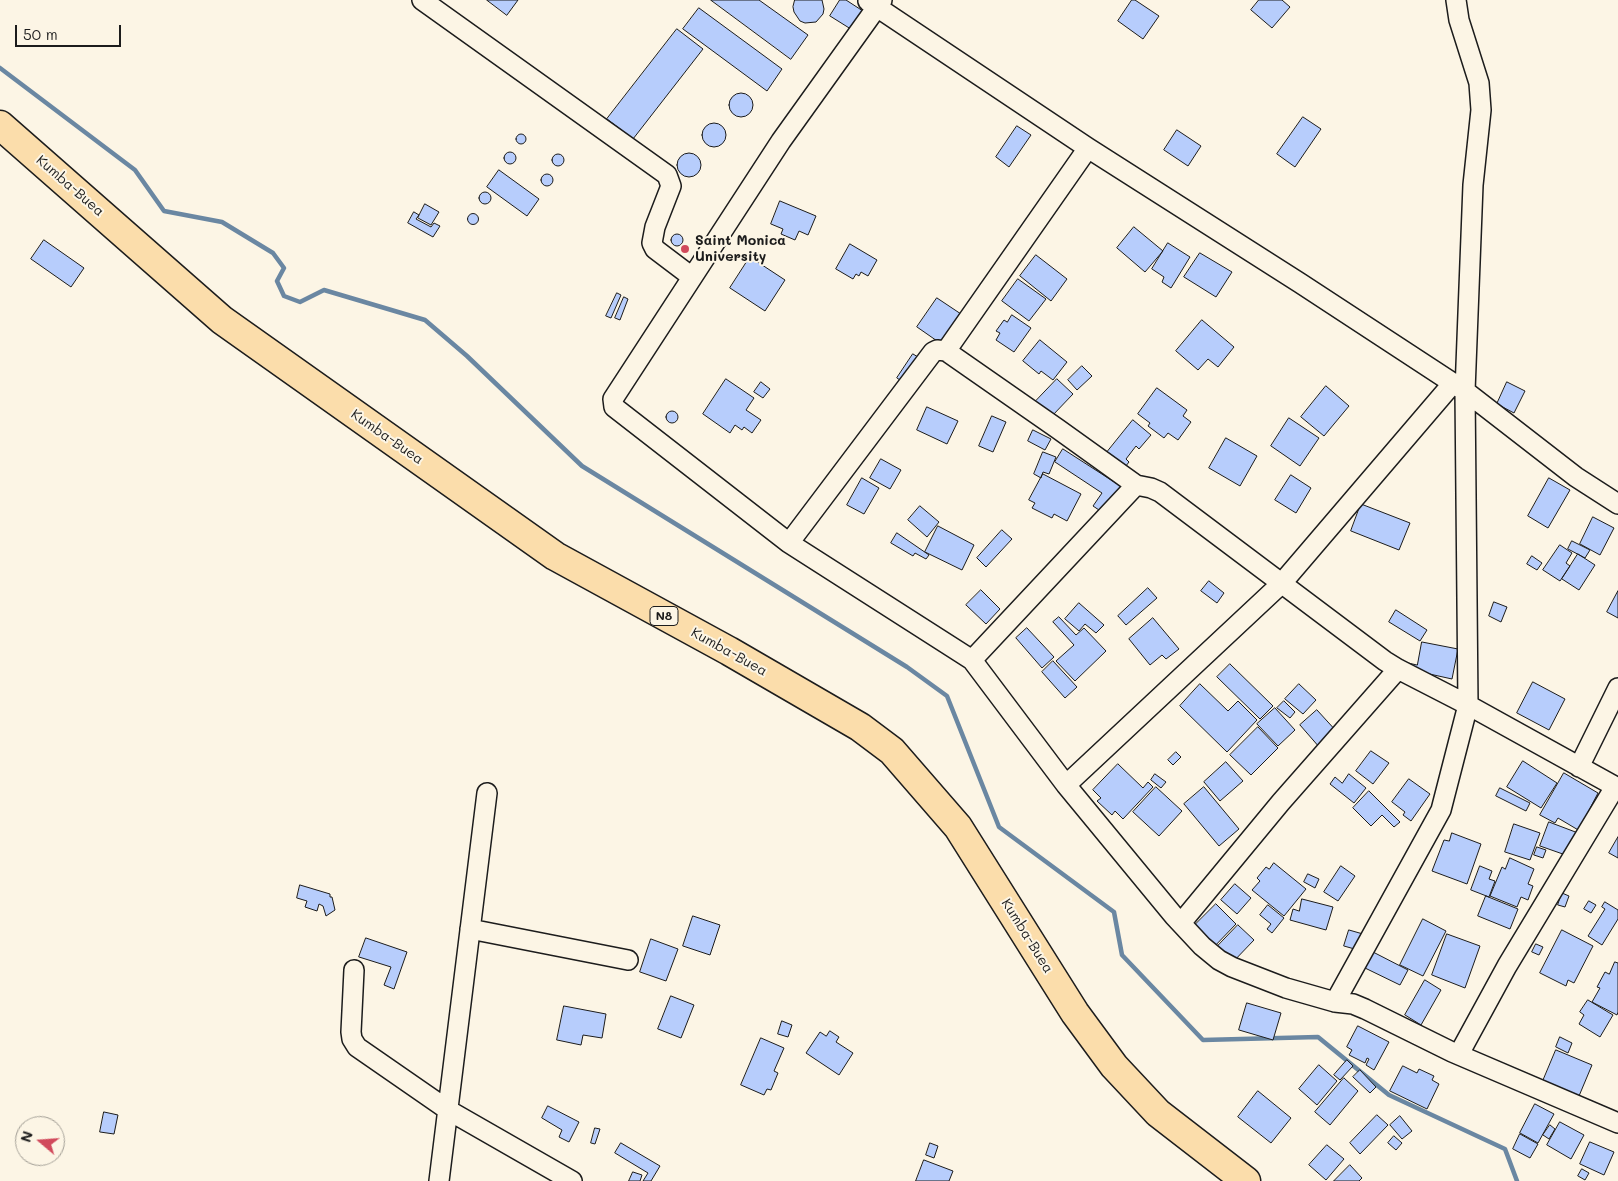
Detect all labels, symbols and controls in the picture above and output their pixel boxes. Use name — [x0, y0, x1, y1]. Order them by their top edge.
scale bar — [18, 15, 124, 47]
text: 50 m — [23, 24, 58, 44]
street label: Kumba-Buea — [33, 152, 107, 220]
place label: Saint Monica University — [695, 233, 786, 266]
marker: Saint Monica University — [679, 243, 691, 255]
street label: Kumba-Buea — [348, 406, 426, 468]
road number: N8 — [650, 606, 678, 626]
street label: Kumba-Buea — [688, 624, 770, 680]
street label: Kumba-Buea — [997, 896, 1057, 976]
north arrow — [15, 1116, 65, 1166]
text: N — [16, 1129, 37, 1145]

